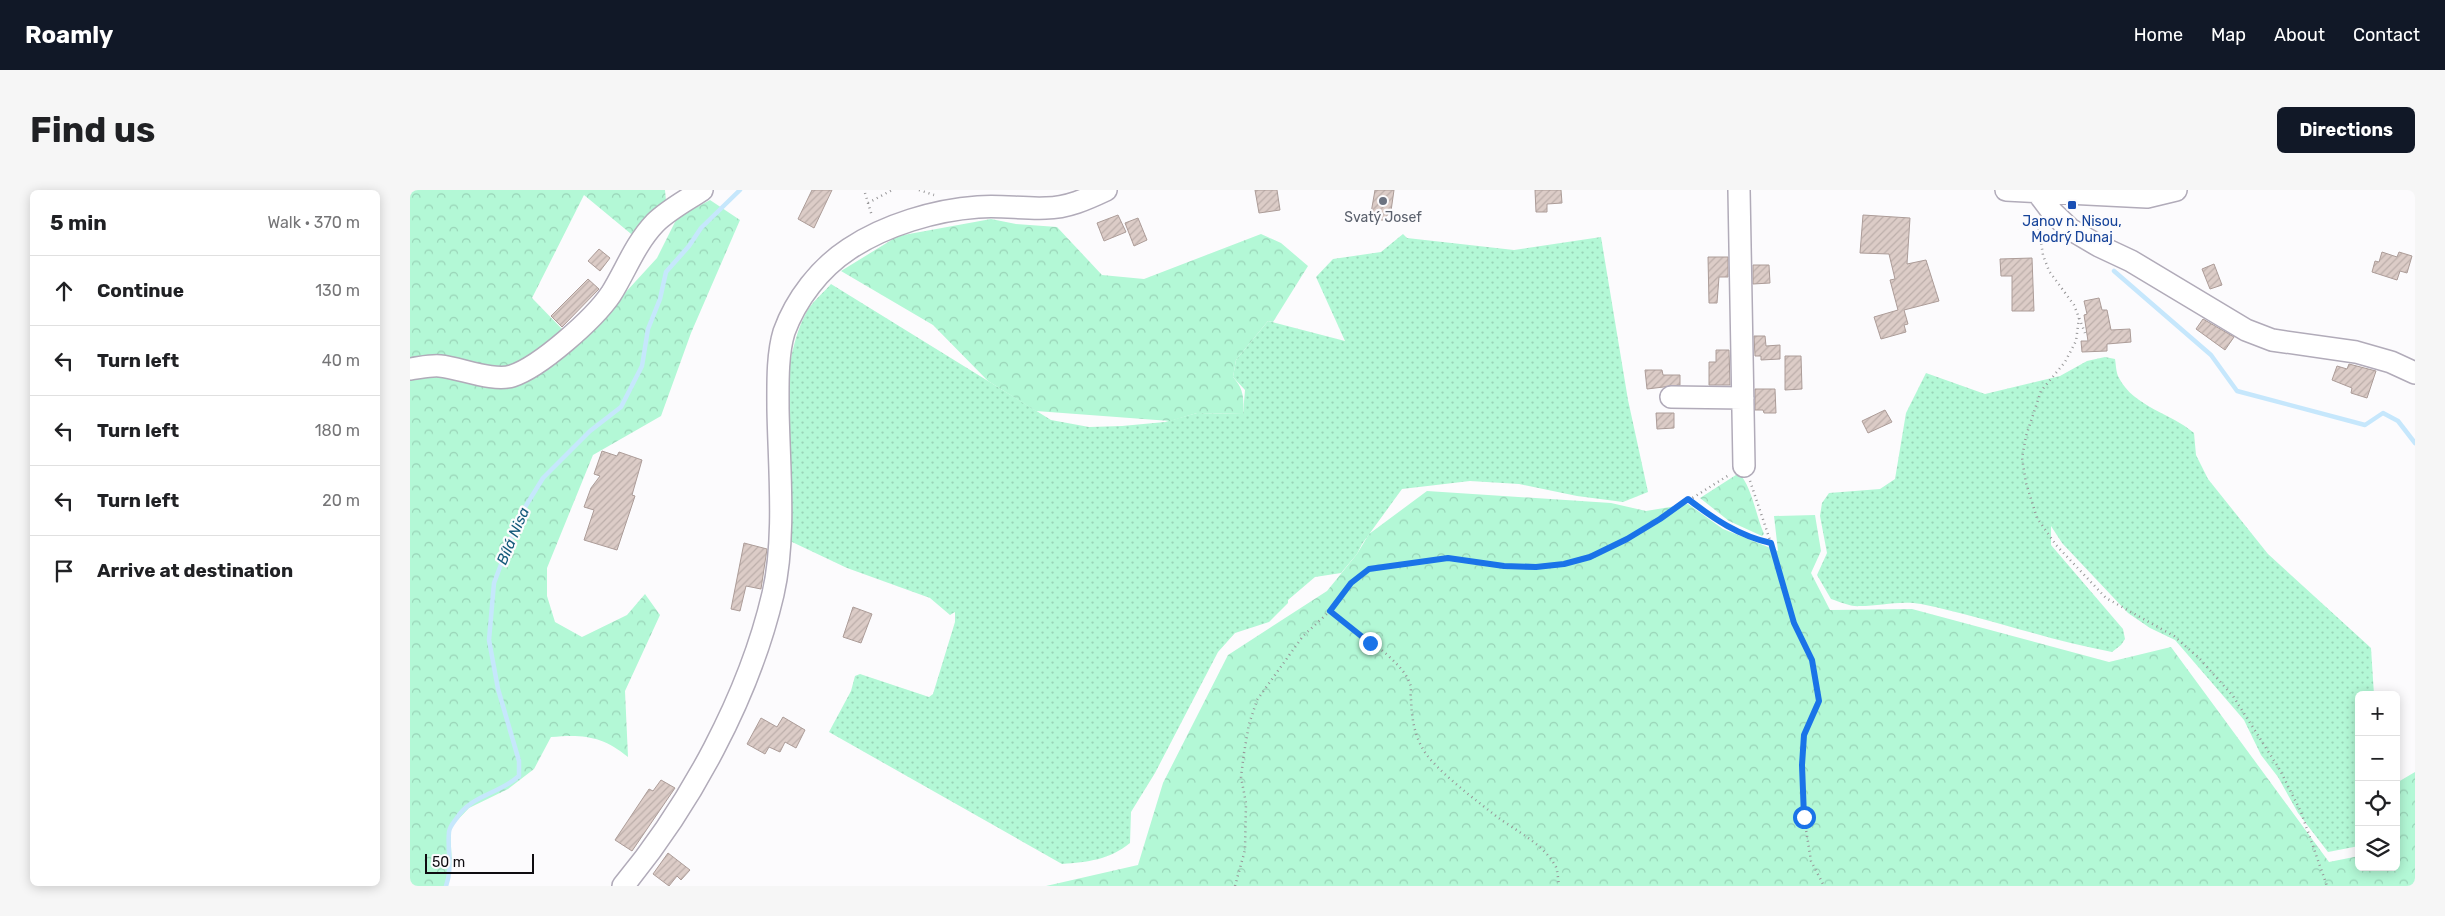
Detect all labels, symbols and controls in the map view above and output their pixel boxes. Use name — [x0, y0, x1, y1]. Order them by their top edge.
text: Roamly — [25, 21, 113, 49]
text: Home — [2134, 24, 2183, 46]
text: Map — [2211, 24, 2246, 46]
text: About — [2274, 24, 2325, 46]
text: Contact — [2353, 24, 2420, 46]
button: Directions — [2277, 107, 2415, 153]
text: Find us — [30, 109, 155, 151]
marker: Svatý Josef — [1377, 195, 1389, 207]
marker: Janov n. Nisou, Modrý Dunaj — [2066, 199, 2078, 211]
place label: Svatý Josef — [1344, 209, 1422, 226]
text: 5 min — [50, 210, 107, 235]
text: Walk · 370 m — [267, 213, 360, 232]
place label: Janov n. Nisou, Modrý Dunaj — [2022, 213, 2122, 246]
icon: ahead — [50, 277, 78, 305]
text: Continue — [97, 279, 184, 302]
text: 130 m — [315, 281, 360, 300]
icon: left — [50, 347, 78, 375]
text: Turn left — [97, 349, 179, 372]
text: 40 m — [322, 351, 360, 370]
icon: left — [50, 417, 78, 445]
text: Turn left — [97, 419, 179, 442]
text: 180 m — [315, 421, 360, 440]
icon: left — [50, 487, 78, 515]
text: Turn left — [97, 489, 179, 512]
text: 20 m — [322, 491, 360, 510]
water label: Bílá Nisa — [493, 504, 533, 567]
icon: arrive — [50, 557, 78, 585]
text: Arrive at destination — [97, 559, 293, 582]
route end — [1359, 632, 1382, 655]
map controls — [2355, 691, 2400, 871]
button: + — [2355, 691, 2400, 736]
button: − — [2355, 736, 2400, 781]
button: locate — [2355, 781, 2400, 826]
route start — [1793, 806, 1816, 829]
button: layers — [2355, 826, 2400, 871]
scale bar — [425, 851, 534, 874]
text: 50 m — [432, 854, 465, 871]

